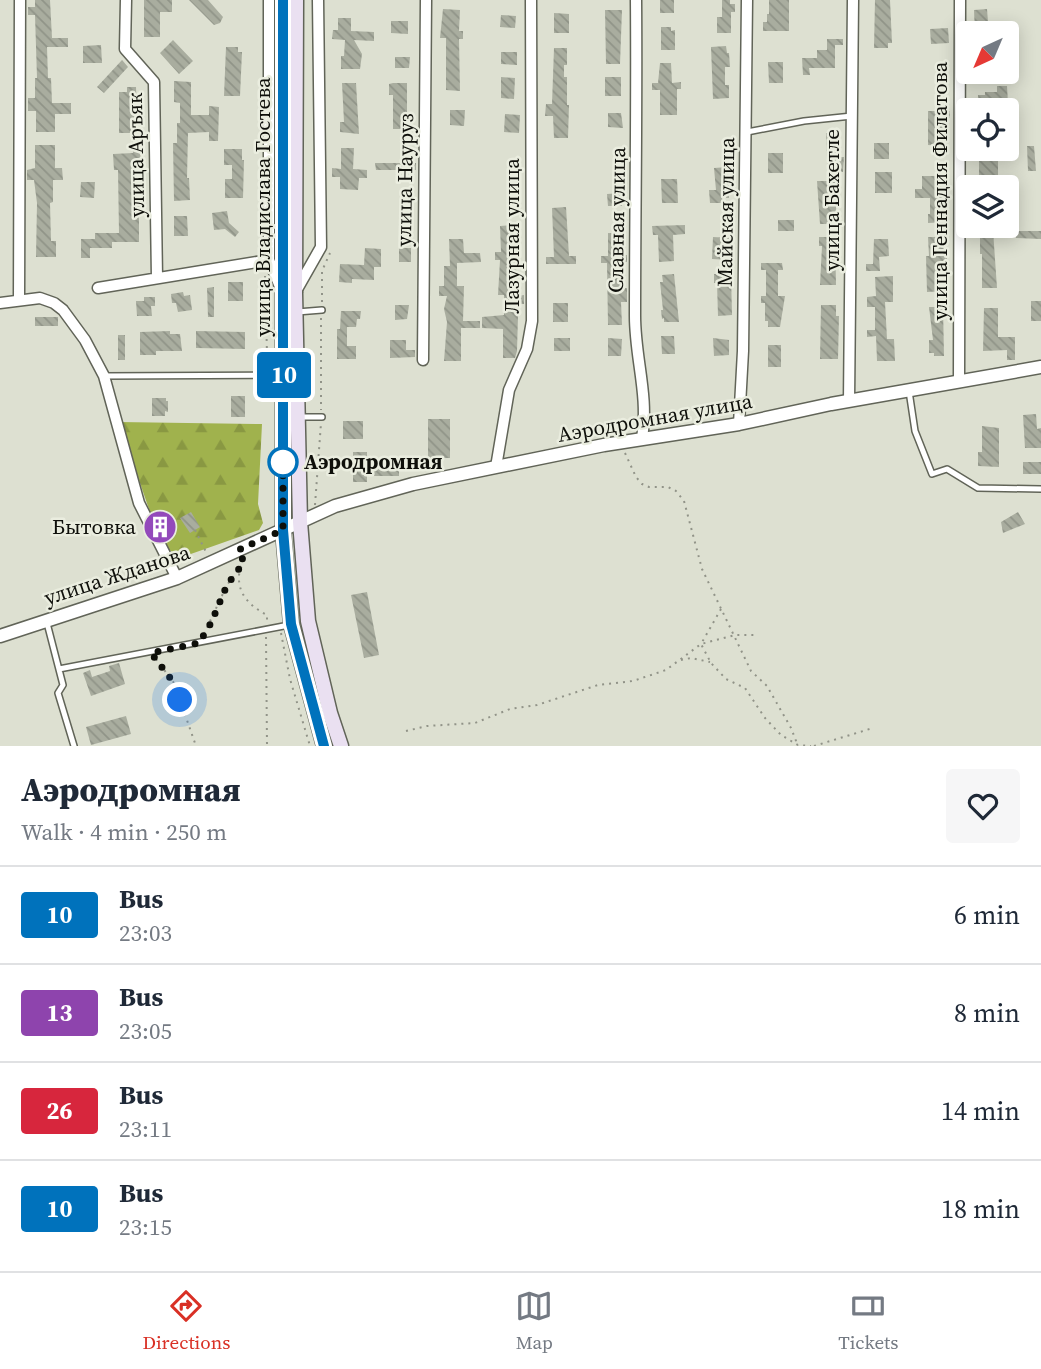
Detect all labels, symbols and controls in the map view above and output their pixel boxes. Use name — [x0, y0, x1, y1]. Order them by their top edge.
north arrow — [956, 21, 1018, 84]
map controls — [956, 21, 1019, 238]
street label: улица Геннадия Филатова — [925, 61, 954, 320]
street label: улица Владислава Гостева — [248, 77, 277, 337]
street label: улица Аръяк — [120, 92, 151, 218]
button: locate — [956, 98, 1019, 161]
street label: улица Науруз — [389, 113, 420, 247]
street label: улица Бахетле — [817, 129, 846, 271]
street label: Майская улица — [710, 137, 741, 287]
street label: Славная улица — [601, 146, 632, 293]
street label: Лазурная улица — [497, 158, 526, 314]
button: layers — [956, 175, 1019, 238]
line badge: 10 — [252, 352, 316, 398]
text: 10 — [271, 358, 297, 391]
street label: Аэродромная улица — [555, 386, 755, 449]
marker: Аэродромная — [268, 447, 298, 477]
place label: Аэродромная — [304, 447, 443, 476]
building icon: Бытовка — [141, 508, 179, 546]
place label: Бытовка — [52, 512, 136, 541]
street label: улица Жданова — [40, 537, 194, 612]
your location — [162, 682, 197, 717]
text: Аэродромная — [21, 767, 241, 812]
button: heart — [946, 769, 1020, 843]
text: Walk · 4 min · 250 m — [21, 816, 227, 848]
text: Bus — [119, 881, 163, 917]
text: 6 min — [954, 897, 1020, 933]
text: 10 — [46, 898, 73, 931]
text: 23:03 — [119, 917, 172, 949]
text: Bus — [119, 979, 163, 1015]
text: 8 min — [954, 995, 1020, 1031]
text: 13 — [46, 996, 73, 1029]
text: 23:05 — [119, 1015, 172, 1047]
text: Bus — [119, 1077, 163, 1113]
text: 14 min — [941, 1093, 1020, 1129]
text: 26 — [46, 1094, 73, 1127]
text: 23:11 — [119, 1113, 172, 1145]
text: Bus — [119, 1175, 163, 1211]
text: 18 min — [941, 1191, 1020, 1227]
text: 10 — [46, 1192, 73, 1225]
text: 23:15 — [119, 1211, 172, 1243]
tab: Directions — [142, 1287, 230, 1355]
tab: Map — [515, 1287, 553, 1355]
tab: Tickets — [838, 1287, 899, 1355]

